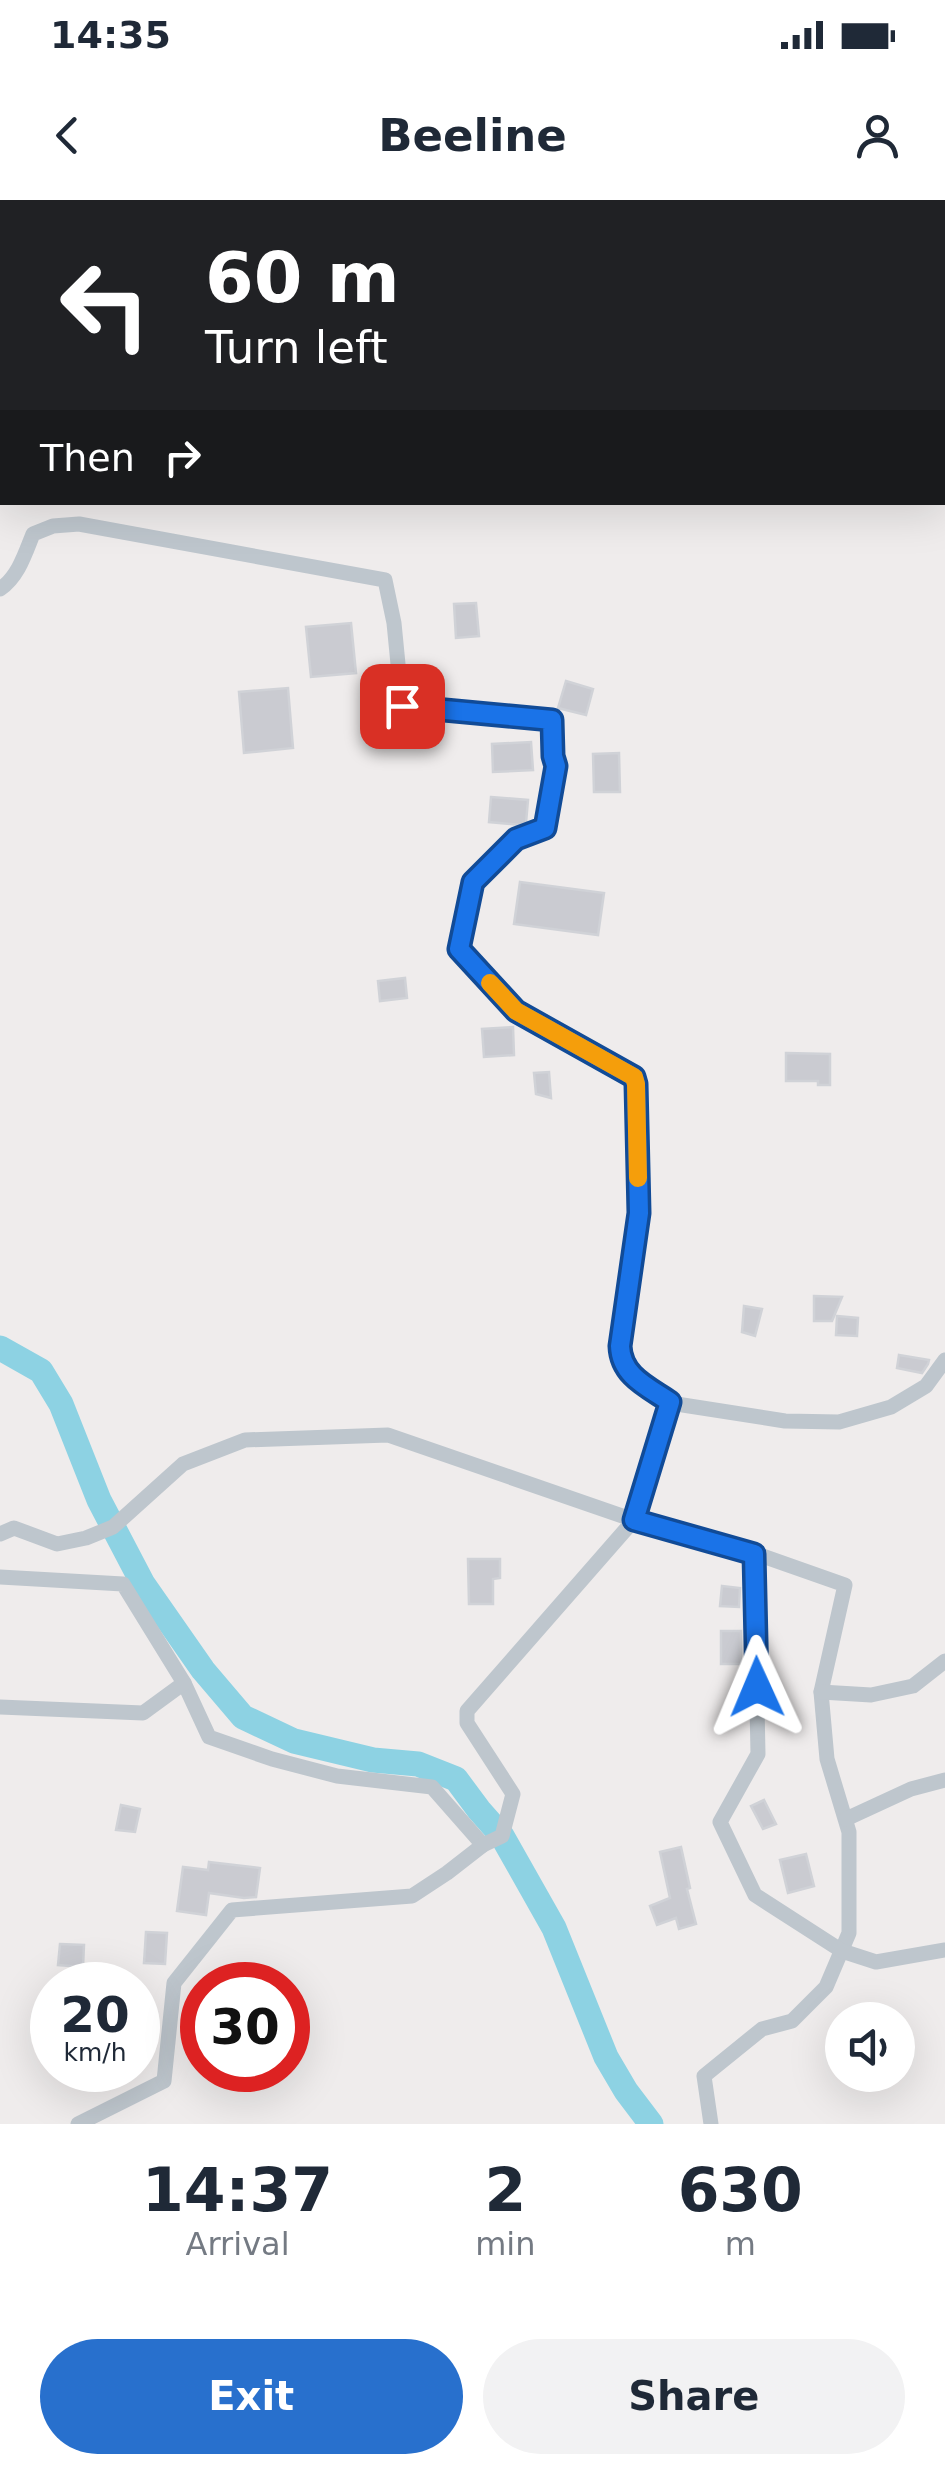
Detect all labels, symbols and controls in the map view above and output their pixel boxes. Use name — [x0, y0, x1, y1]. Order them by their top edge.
text: 14:35 — [50, 13, 171, 57]
icon: back — [40, 108, 95, 163]
icon: person — [850, 108, 905, 163]
text: Beeline — [378, 109, 567, 162]
text: 60 m — [205, 237, 400, 319]
icon: left — [40, 240, 170, 370]
text: Turn left — [205, 321, 388, 374]
icon: right — [155, 430, 210, 485]
text: Then — [40, 436, 135, 480]
pin — [360, 664, 445, 749]
icon: arrive — [375, 679, 430, 734]
position arrow — [705, 1635, 809, 1739]
speed limit sign: 30 — [180, 1962, 310, 2092]
text: 20 — [60, 1986, 130, 2044]
map controls — [825, 2002, 915, 2092]
button: sound — [825, 2002, 915, 2092]
text: km/h — [63, 2038, 127, 2067]
text: 14:37 — [142, 2155, 333, 2225]
text: 2 — [484, 2155, 526, 2225]
text: 630 — [678, 2155, 803, 2225]
text: Arrival — [186, 2225, 290, 2263]
text: min — [475, 2225, 536, 2263]
text: m — [725, 2225, 756, 2263]
button: Exit — [40, 2339, 463, 2454]
button: Share — [483, 2339, 905, 2454]

